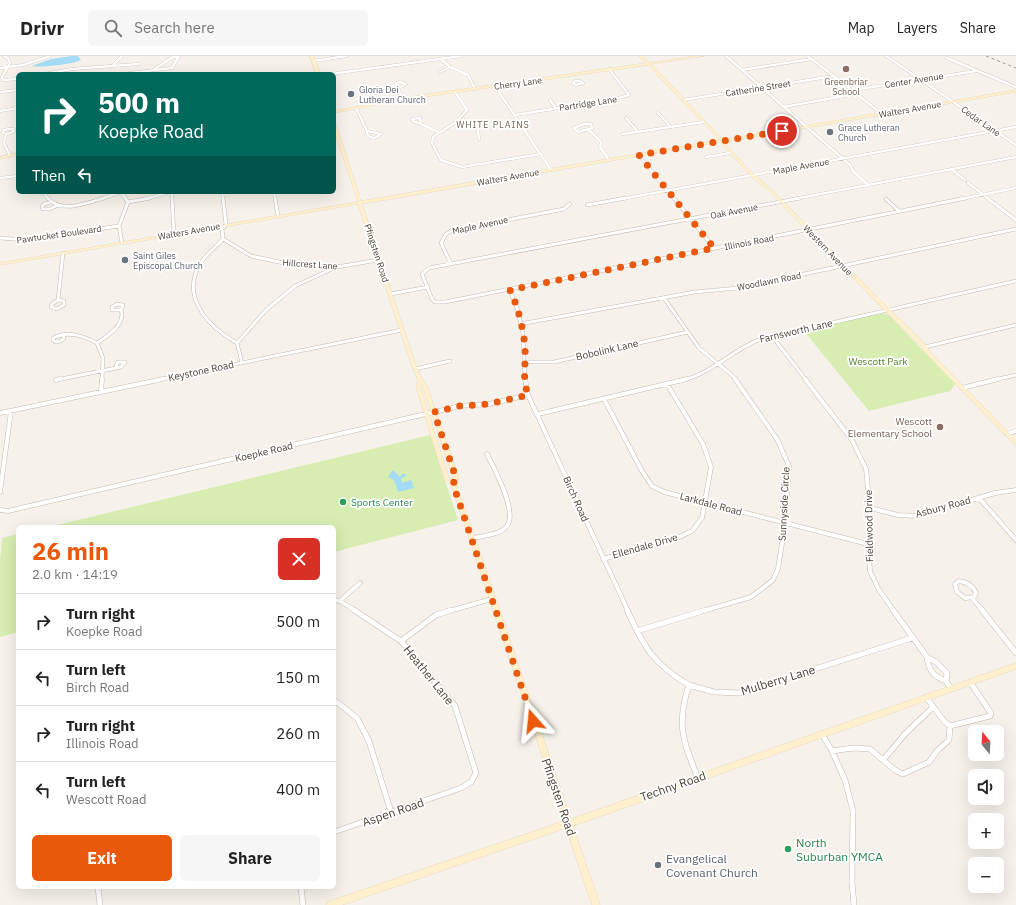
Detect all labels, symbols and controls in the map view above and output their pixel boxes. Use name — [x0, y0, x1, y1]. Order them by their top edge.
search box — [88, 10, 368, 46]
text: Drivr — [20, 16, 64, 40]
icon: search — [102, 17, 124, 39]
text: Search here — [134, 18, 215, 37]
text: Map — [848, 19, 875, 37]
text: Layers — [897, 19, 938, 37]
text: Share — [960, 19, 996, 37]
marker: Greenbriar School — [841, 64, 851, 74]
street label: Center Avenue — [884, 70, 944, 90]
street label: Cherry Lane — [493, 74, 543, 92]
place label: Greenbriar School — [824, 76, 868, 97]
street label: Catherine Street — [725, 77, 791, 99]
text: 500 m — [98, 84, 180, 121]
place label: Gloria Dei Lutheran Church — [359, 84, 426, 105]
icon: right — [32, 88, 84, 140]
marker: Gloria Dei Lutheran Church — [346, 89, 356, 99]
street label: Partridge Lane — [558, 93, 618, 113]
street label: Walters Avenue — [878, 98, 942, 120]
street label: Cedar Lane — [959, 103, 1003, 139]
pin — [765, 114, 799, 148]
district label: WHITE PLAINS — [456, 119, 530, 130]
text: Koepke Road — [98, 120, 204, 143]
icon: arrive — [771, 120, 793, 142]
place label: Grace Lutheran Church — [838, 122, 900, 143]
marker: Grace Lutheran Church — [825, 127, 835, 137]
street label: Maple Avenue — [772, 156, 830, 176]
icon: left — [74, 164, 96, 186]
text: Then — [32, 166, 66, 185]
street label: Walters Avenue — [476, 166, 540, 188]
street label: Oak Avenue — [709, 201, 759, 221]
street label: Maple Avenue — [451, 214, 509, 236]
street label: Walters Avenue — [157, 220, 221, 242]
street label: Pfingsten Road — [362, 222, 392, 284]
street label: Pawtucket Boulevard — [16, 223, 102, 245]
street label: Western Avenue — [801, 223, 855, 278]
street label: Illinois Road — [723, 232, 775, 252]
place label: Saint Giles Episcopal Church — [133, 250, 203, 271]
marker: Saint Giles Episcopal Church — [120, 255, 130, 265]
street label: Hillcrest Lane — [282, 257, 338, 271]
street label: Woodlawn Road — [736, 269, 802, 293]
street label: Farnsworth Lane — [758, 316, 834, 346]
street label: Bobolink Lane — [575, 336, 640, 363]
park label: Wescott Park — [848, 355, 908, 368]
street label: Keystone Road — [167, 358, 235, 384]
place label: Wescott Elementary School — [848, 415, 932, 440]
marker: Wescott Elementary School — [935, 422, 945, 432]
street label: Koepke Road — [234, 439, 294, 465]
street label: Sunnyside Circle — [776, 466, 792, 541]
street label: Birch Road — [560, 474, 592, 524]
street label: Larkdale Road — [678, 489, 744, 519]
street label: Fieldwood Drive — [862, 489, 876, 562]
street label: Asbury Road — [914, 493, 972, 521]
place label: Sports Center — [351, 496, 413, 509]
marker: Sports Center — [338, 497, 348, 507]
street label: Ellendale Drive — [611, 530, 680, 562]
text: 26 min — [32, 535, 109, 567]
button: close — [278, 538, 320, 580]
text: 2.0 km · 14:19 — [32, 566, 118, 583]
text: Turn right — [66, 604, 135, 623]
icon: right — [32, 611, 54, 633]
text: 500 m — [276, 612, 320, 631]
text: Koepke Road — [66, 623, 143, 640]
street label: Heather Lane — [400, 642, 458, 708]
text: Turn left — [66, 660, 126, 679]
street label: Mulberry Lane — [739, 661, 817, 698]
icon: left — [32, 667, 54, 689]
text: 150 m — [276, 668, 320, 687]
text: Birch Road — [66, 679, 129, 696]
position arrow — [512, 700, 554, 742]
text: Turn right — [66, 716, 135, 735]
icon: right — [32, 723, 54, 745]
text: 260 m — [276, 724, 320, 743]
north arrow — [968, 725, 1004, 761]
map controls — [968, 725, 1004, 893]
text: Illinois Road — [66, 735, 139, 752]
street label: Pfingsten Road — [539, 756, 579, 838]
street label: Techny Road — [638, 768, 708, 804]
button: sound — [968, 769, 1004, 805]
text: Turn left — [66, 772, 126, 791]
icon: left — [32, 779, 54, 801]
text: 400 m — [276, 780, 320, 799]
text: Wescott Road — [66, 791, 147, 808]
street label: Aspen Road — [360, 794, 426, 830]
button: + — [968, 813, 1004, 849]
button: Exit — [32, 835, 172, 881]
button: Share — [180, 835, 320, 881]
place label: North Suburban YMCA — [796, 835, 883, 864]
marker: North Suburban YMCA — [783, 844, 793, 854]
place label: Evangelical Covenant Church — [666, 851, 758, 880]
button: − — [968, 857, 1004, 893]
marker: Evangelical Covenant Church — [653, 860, 663, 870]

